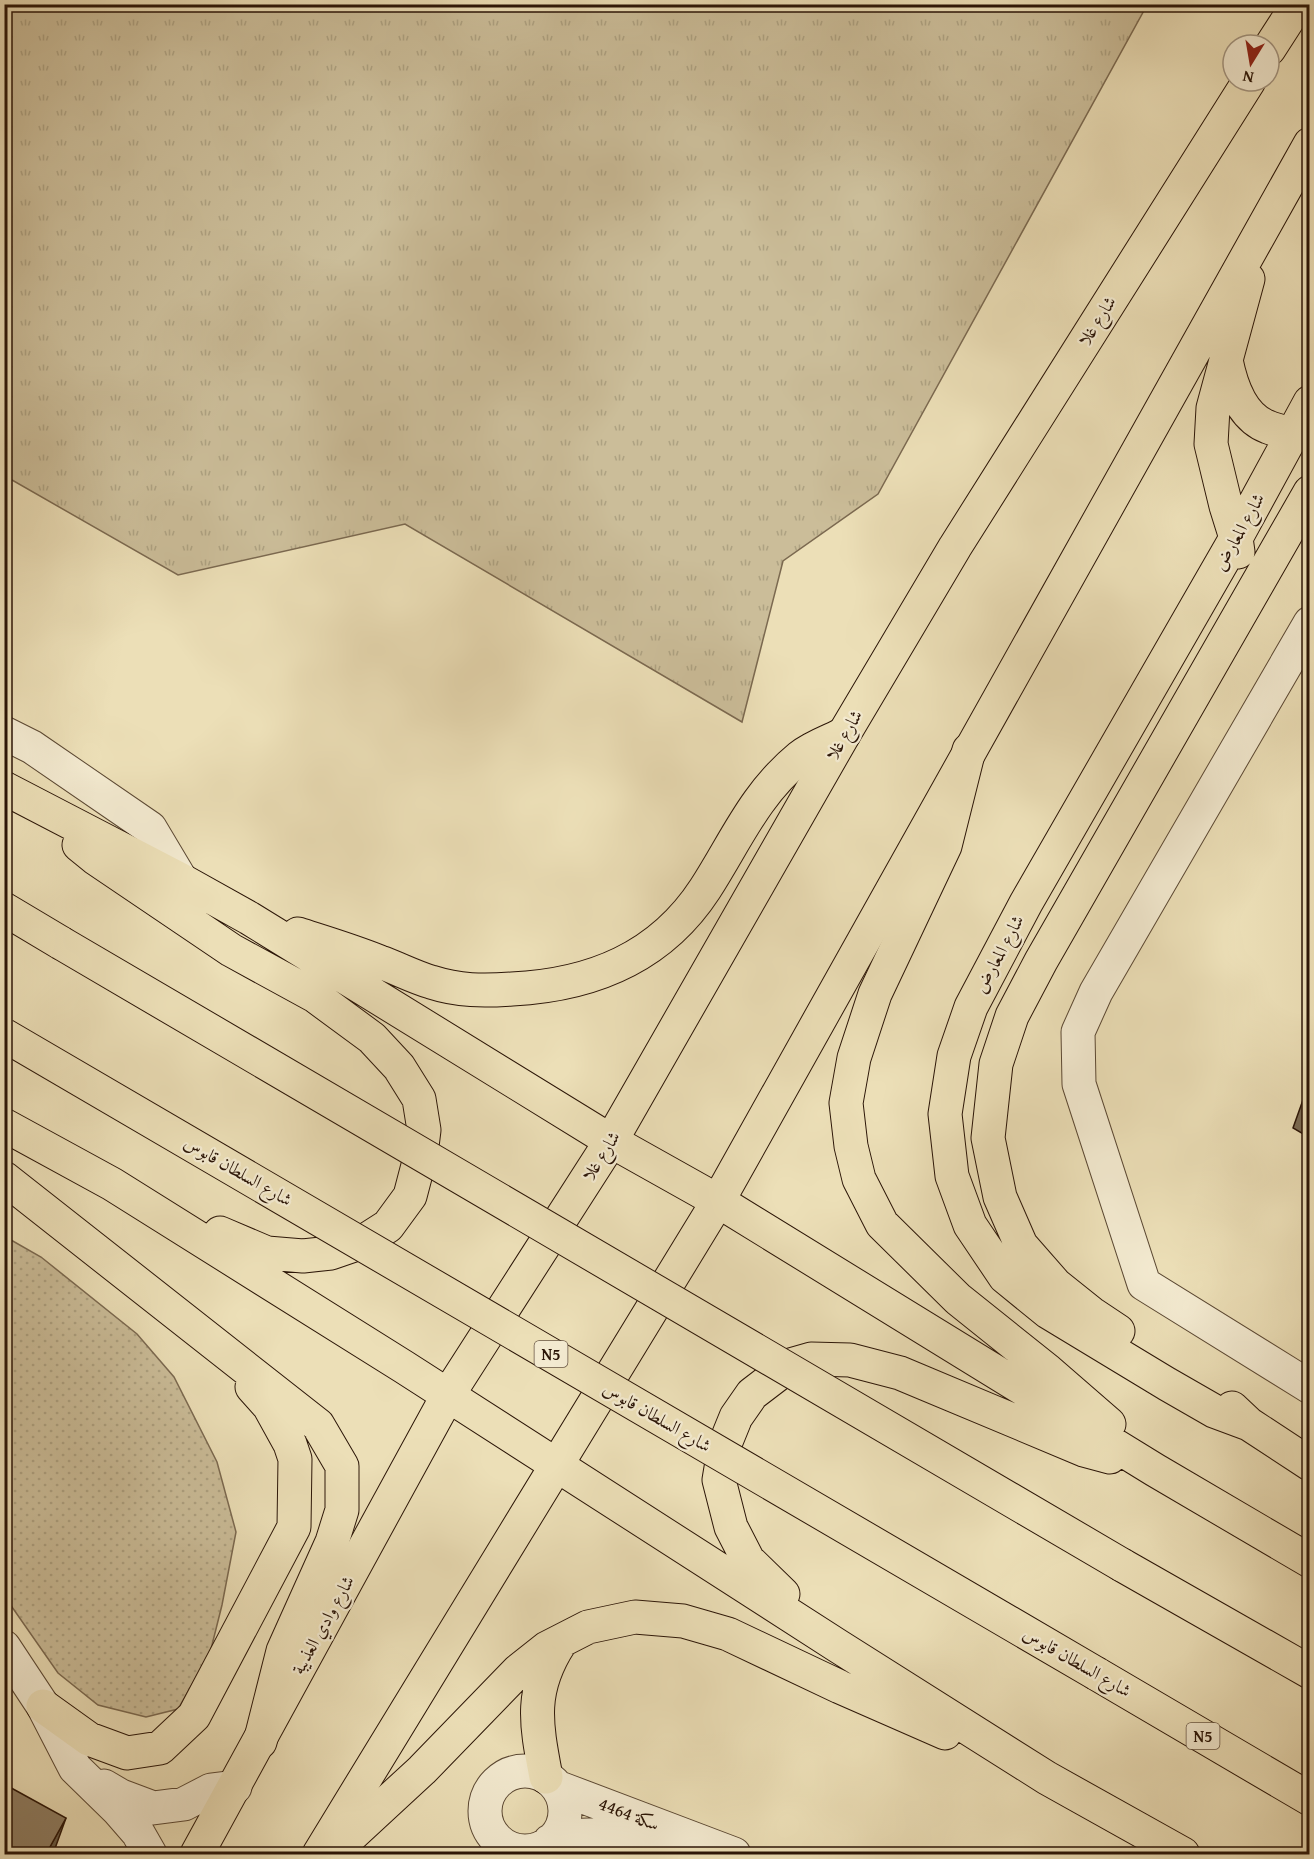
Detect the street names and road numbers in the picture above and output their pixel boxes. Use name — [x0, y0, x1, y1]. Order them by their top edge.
street label: شارع غلا — [1071, 290, 1124, 352]
street label: شارع المعارض — [1206, 488, 1273, 577]
street label: شارع غلا — [818, 704, 871, 766]
street label: شارع المعارض — [967, 910, 1032, 999]
street label: شارع غلا — [575, 1125, 628, 1187]
street label: شارع السلطان قابوس — [178, 1129, 298, 1214]
road number: N5 — [534, 1341, 568, 1367]
street label: شارع السلطان قابوس — [597, 1375, 717, 1460]
street label: شارع وادي العذيبة — [284, 1570, 363, 1680]
street label: شارع السلطان قابوس — [1017, 1620, 1137, 1705]
road number: N5 — [1186, 1723, 1220, 1749]
street label: سكة 4464 — [595, 1790, 664, 1837]

